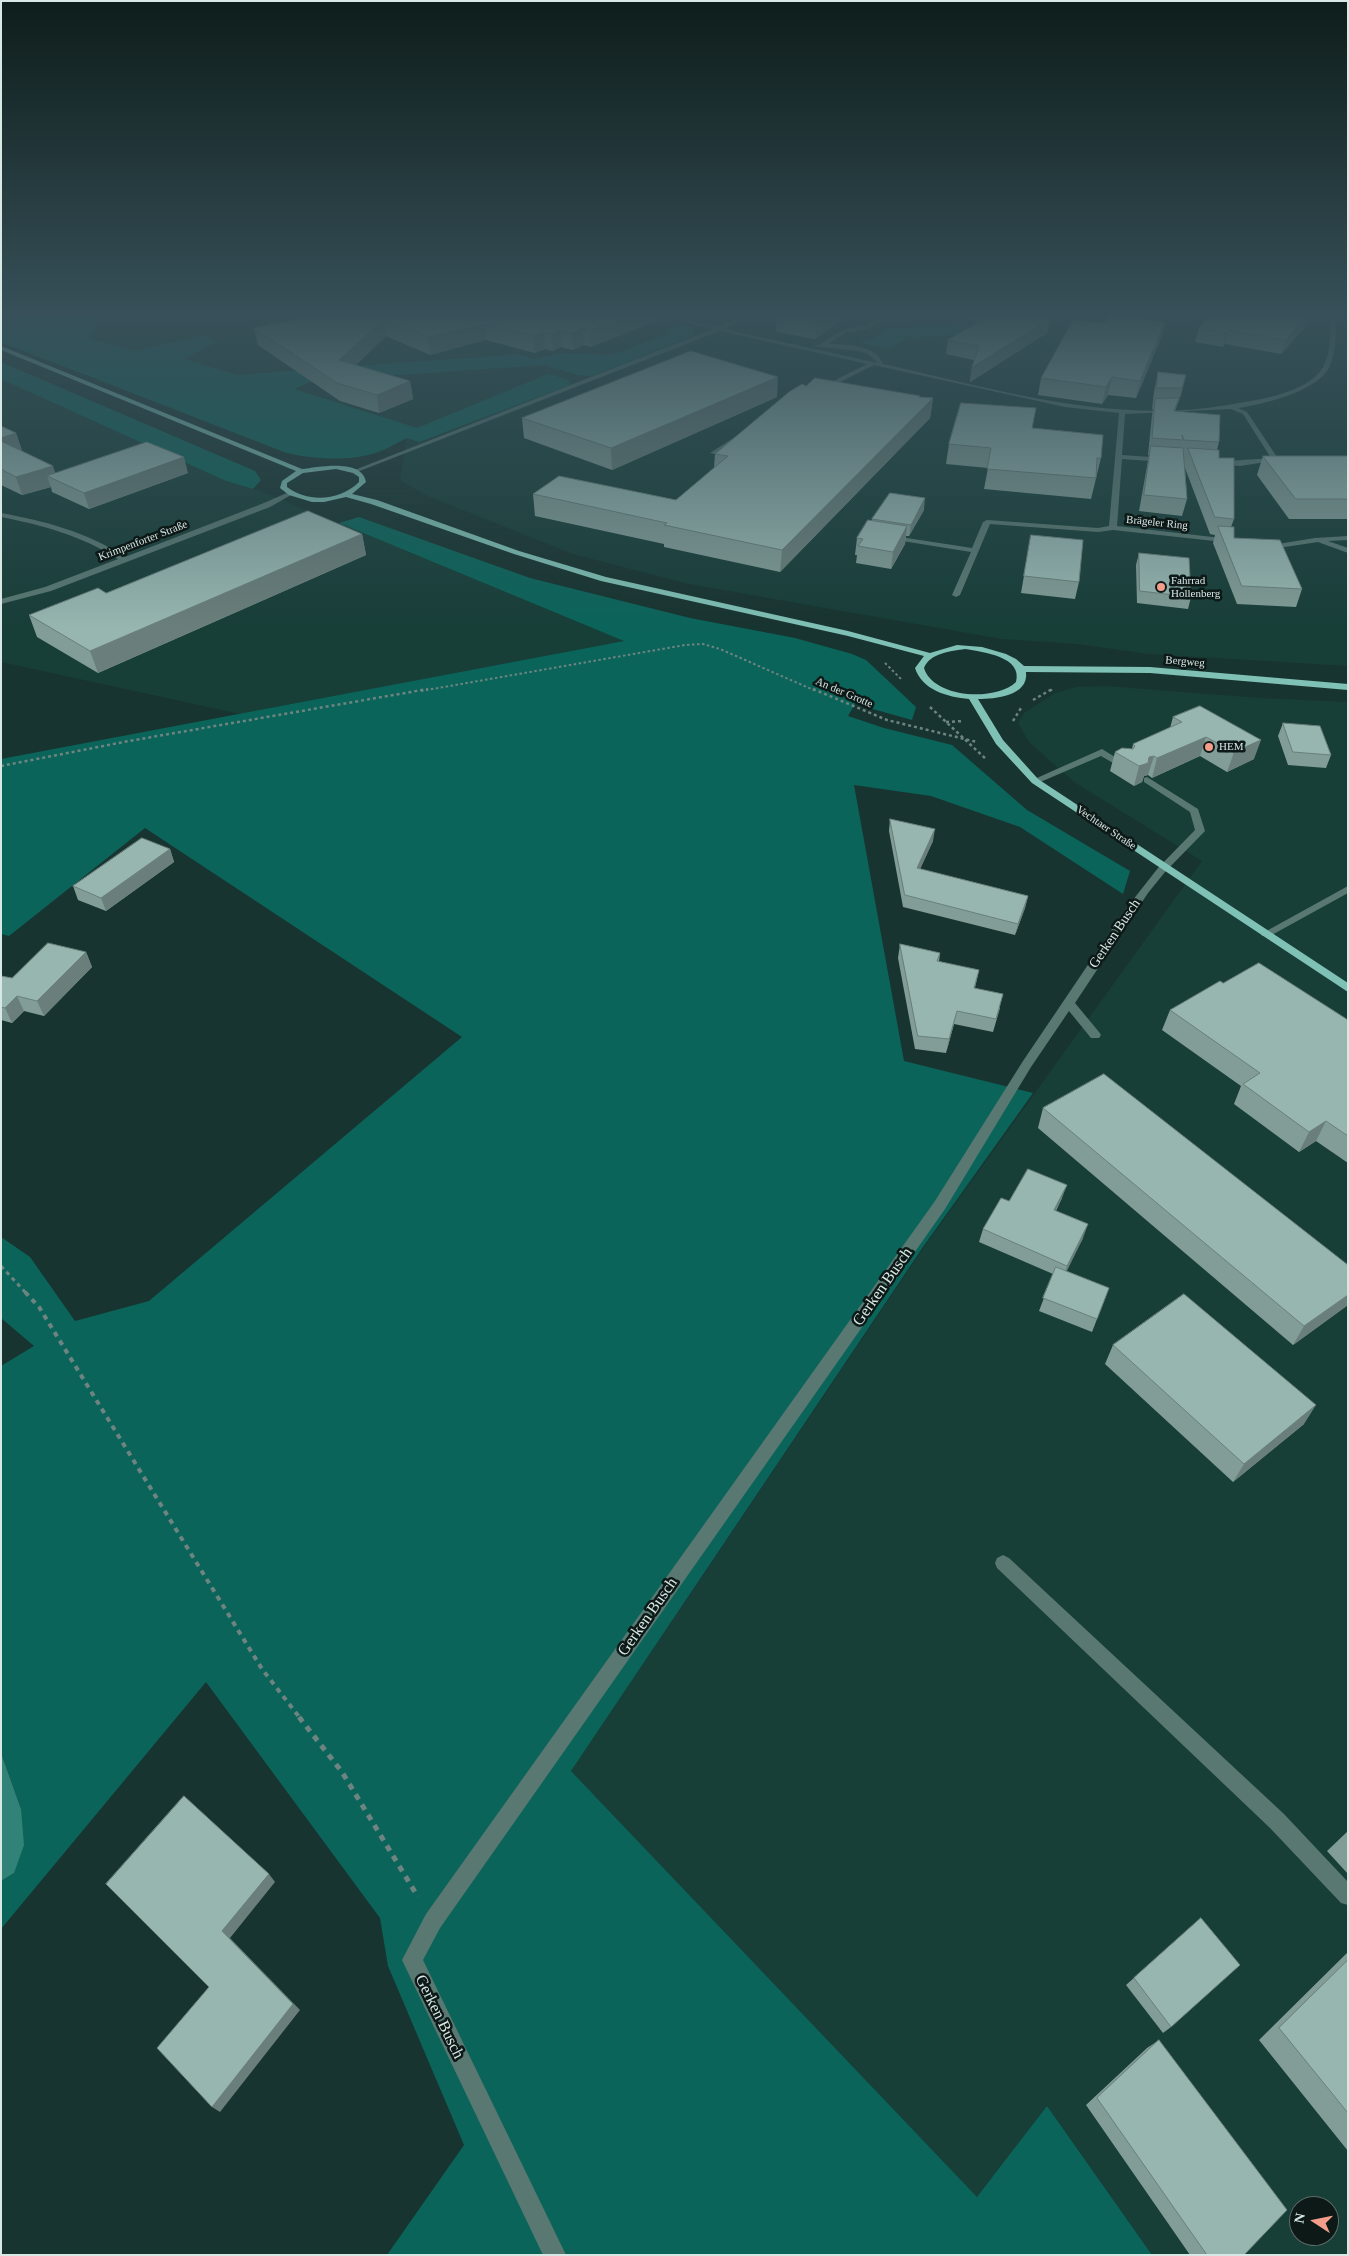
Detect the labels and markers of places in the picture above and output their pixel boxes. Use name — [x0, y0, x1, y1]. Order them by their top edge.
place label: Fahrrad Hollenberg — [1171, 574, 1220, 600]
marker: Fahrrad Hollenberg — [1155, 581, 1167, 593]
place label: HEM — [1219, 740, 1243, 754]
marker: HEM — [1203, 741, 1215, 753]

